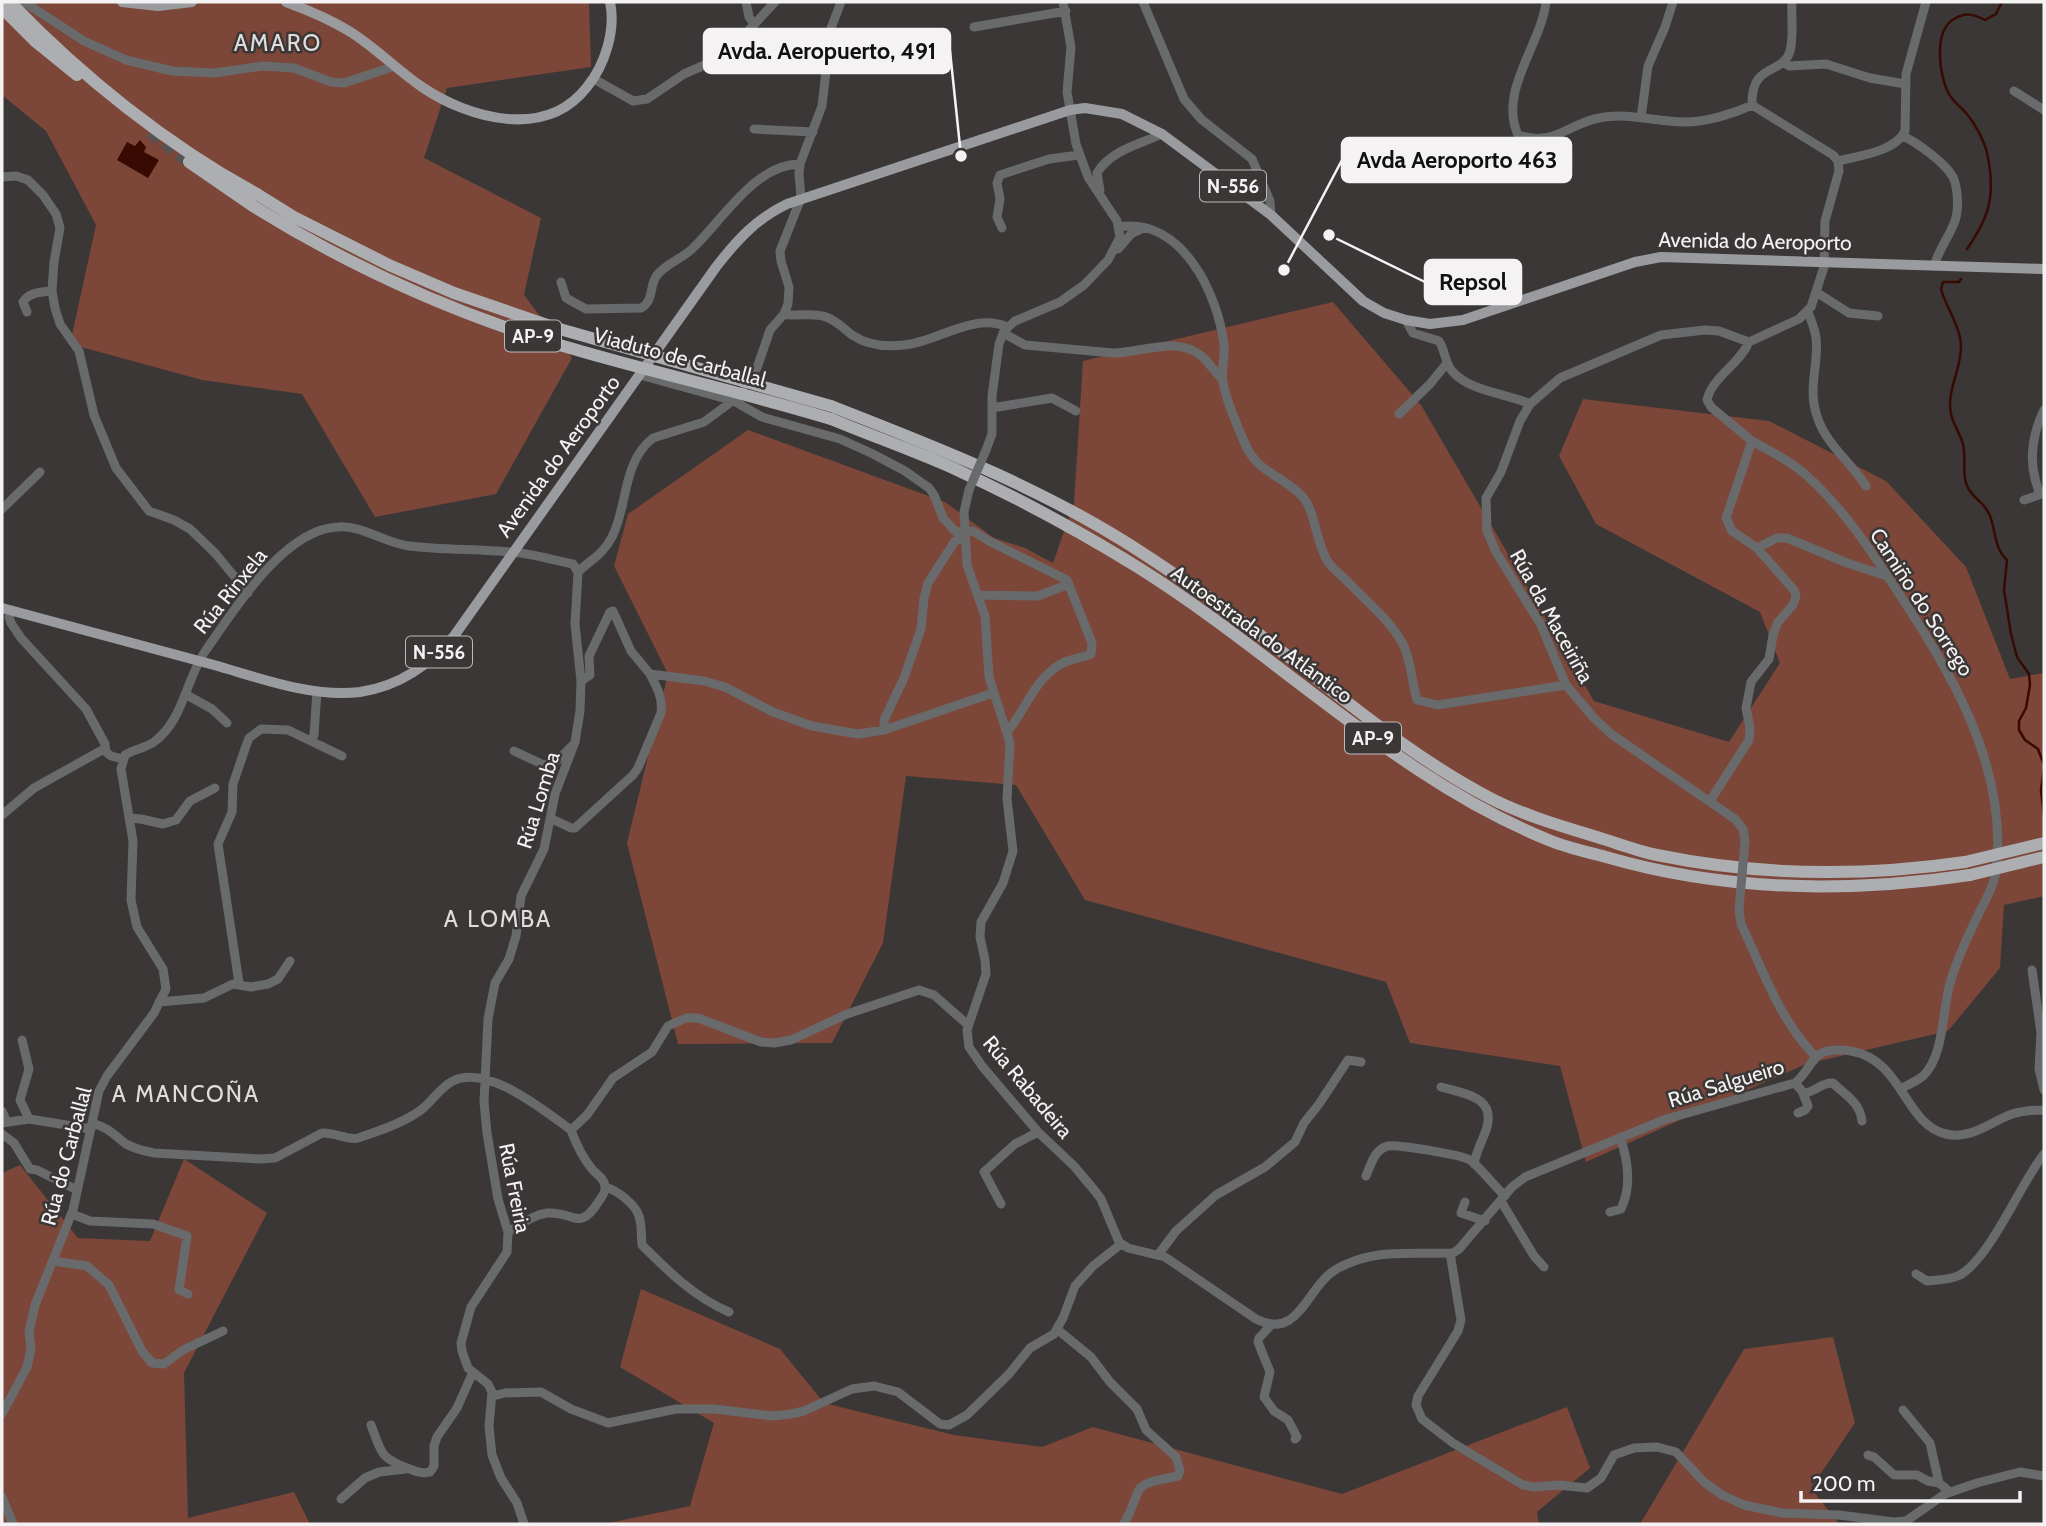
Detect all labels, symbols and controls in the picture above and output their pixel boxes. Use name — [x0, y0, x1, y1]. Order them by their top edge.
district label: AMARO — [234, 29, 322, 57]
callout: Avda. Aeropuerto, 491 — [704, 29, 950, 73]
text: Avda. Aeropuerto, 491 — [718, 37, 936, 65]
callout: Avda Aeroporto 463 — [1342, 138, 1571, 182]
text: Avda Aeroporto 463 — [1357, 146, 1557, 174]
road number: N-556 — [1200, 170, 1266, 202]
street label: Avenida do Aeroporto — [1658, 227, 1852, 255]
callout: Repsol — [1425, 260, 1521, 304]
text: Repsol — [1439, 268, 1507, 296]
road number: AP-9 — [505, 320, 561, 352]
street label: Viaduto de Carballal — [591, 322, 769, 392]
street label: Avenida do Aeroporto — [491, 370, 625, 542]
street label: Camiño do Sorrego — [1865, 523, 1979, 681]
street label: Rúa Rinxela — [188, 543, 272, 639]
street label: Rúa da Maceiriña — [1505, 545, 1599, 687]
street label: Autoestrada do Atlántico — [1166, 560, 1358, 708]
road number: N-556 — [406, 636, 472, 667]
road number: AP-9 — [1345, 722, 1401, 754]
street label: Rúa Lomba — [511, 748, 565, 852]
district label: A LOMBA — [444, 905, 552, 933]
street label: Rúa Rabadeira — [978, 1031, 1078, 1143]
street label: Rúa Salgueiro — [1665, 1053, 1787, 1113]
district label: A MANCOÑA — [112, 1080, 260, 1108]
street label: Rúa do Carballal — [35, 1084, 97, 1228]
street label: Rúa Freiria — [494, 1141, 536, 1235]
scale bar — [1801, 1460, 2020, 1504]
text: 200 m — [1812, 1471, 1875, 1496]

